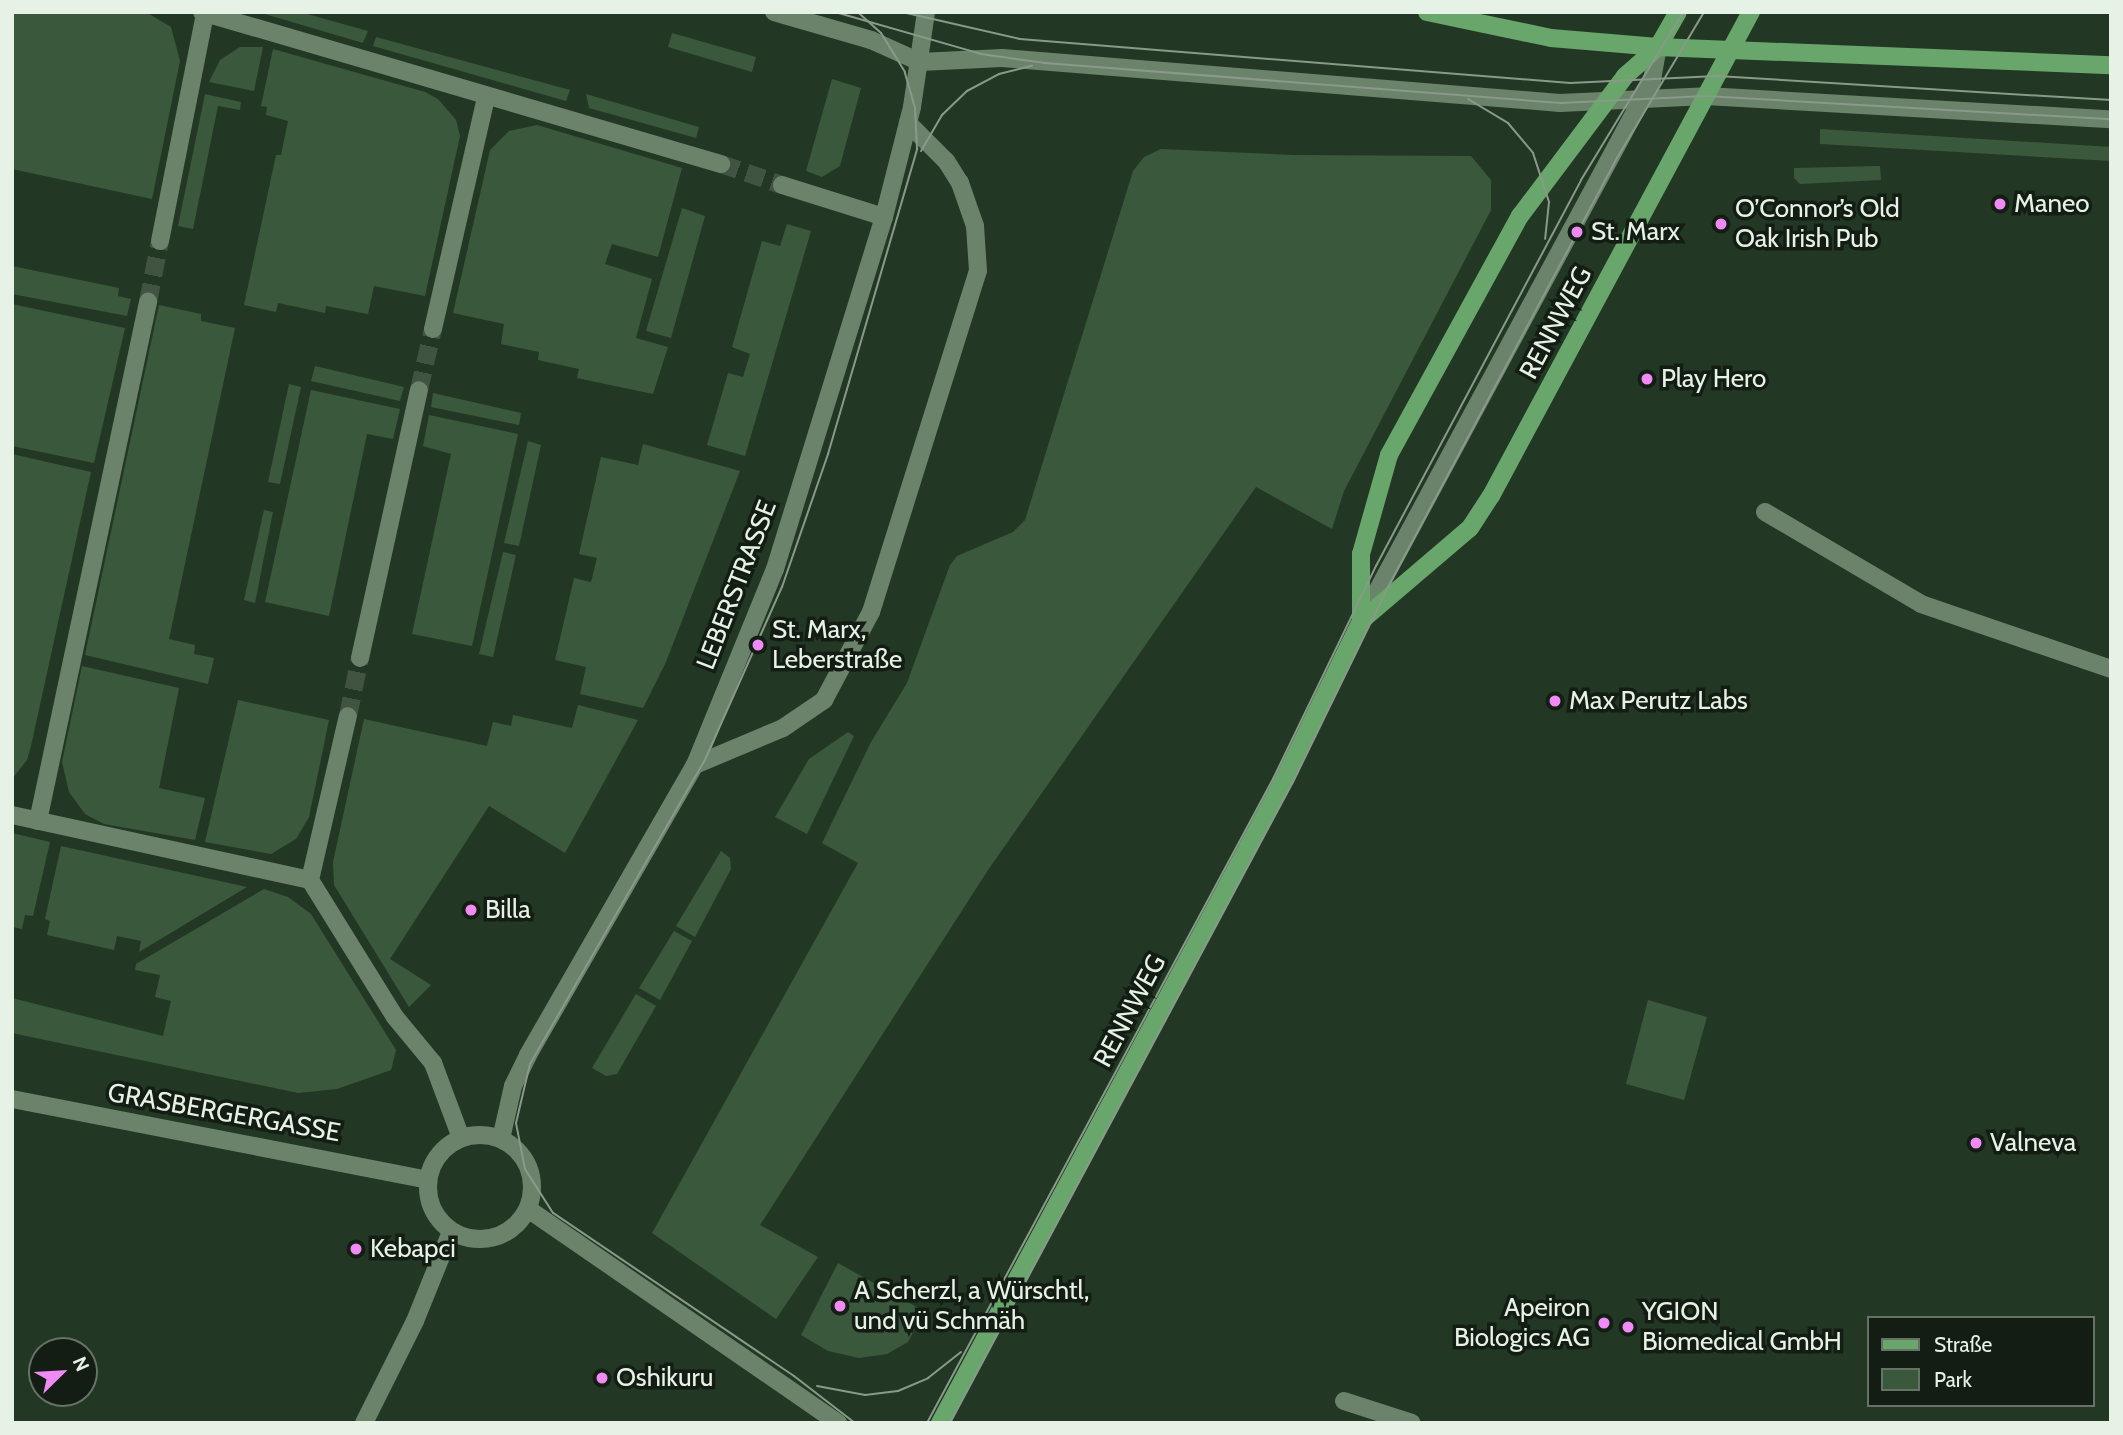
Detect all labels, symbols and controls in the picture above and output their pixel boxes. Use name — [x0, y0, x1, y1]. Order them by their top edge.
place label: Maneo — [2014, 188, 2090, 220]
place label: O’Connor’s Old Oak Irish Pub — [1735, 193, 1900, 255]
marker: Maneo — [1992, 196, 2008, 212]
place label: St. Marx — [1591, 216, 1680, 248]
marker: O’Connor’s Old Oak Irish Pub — [1713, 216, 1729, 232]
marker: St. Marx — [1569, 224, 1585, 240]
street label: RENNWEG — [1513, 261, 1599, 385]
place label: Play Hero — [1661, 363, 1766, 395]
marker: Play Hero — [1639, 371, 1655, 387]
street label: LEBERSTRASSE — [690, 496, 784, 674]
place label: St. Marx, Leberstraße — [772, 614, 902, 676]
marker: St. Marx, Leberstraße — [750, 637, 766, 653]
place label: Max Perutz Labs — [1569, 685, 1748, 717]
marker: Max Perutz Labs — [1547, 693, 1563, 709]
place label: Billa — [485, 894, 531, 926]
marker: Billa — [463, 902, 479, 918]
street label: RENNWEG — [1087, 949, 1173, 1073]
street label: GRASBERGERGASSE — [105, 1077, 343, 1149]
place label: Valneva — [1990, 1127, 2076, 1159]
marker: Valneva — [1968, 1135, 1984, 1151]
place label: Kebapci — [370, 1233, 456, 1265]
marker: Kebapci — [348, 1241, 364, 1257]
place label: A Scherzl, a Würschtl, und vü Schmäh — [854, 1275, 1089, 1336]
place label: Apeiron Biologics AG — [1454, 1292, 1590, 1354]
place label: YGION Biomedical GmbH — [1642, 1296, 1842, 1358]
marker: A Scherzl, a Würschtl, und vü Schmäh — [832, 1298, 848, 1314]
marker: Apeiron Biologics AG — [1596, 1315, 1612, 1331]
legend — [1868, 1316, 2095, 1407]
marker: YGION Biomedical GmbH — [1620, 1319, 1636, 1335]
text: Straße — [1934, 1332, 1992, 1357]
north arrow — [28, 1337, 98, 1407]
text: N — [68, 1353, 94, 1375]
place label: Oshikuru — [616, 1362, 713, 1394]
text: Park — [1934, 1367, 1972, 1392]
marker: Oshikuru — [594, 1370, 610, 1386]

